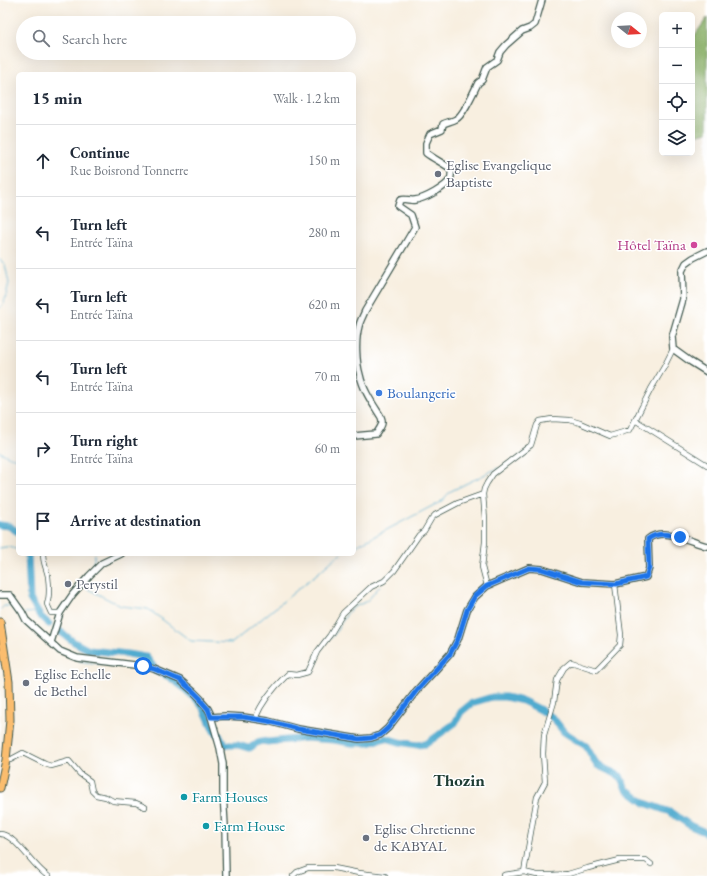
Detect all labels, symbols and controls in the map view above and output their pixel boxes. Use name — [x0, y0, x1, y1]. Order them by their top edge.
north arrow — [611, 12, 647, 48]
map controls — [659, 12, 695, 156]
button: + — [659, 12, 695, 48]
search box — [16, 16, 356, 60]
icon: search — [30, 27, 52, 49]
text: Search here — [62, 29, 127, 48]
button: − — [659, 48, 695, 84]
button: locate — [659, 84, 695, 120]
text: 15 min — [32, 87, 82, 109]
text: Walk · 1.2 km — [273, 90, 340, 107]
button: layers — [659, 120, 695, 156]
text: Continue — [70, 143, 130, 162]
icon: ahead — [32, 150, 54, 172]
text: 150 m — [309, 152, 340, 169]
place label: Eglise Evangelique Baptiste — [446, 155, 552, 191]
text: Rue Boisrond Tonnerre — [70, 162, 188, 179]
marker: Eglise Evangelique Baptiste — [433, 169, 443, 179]
text: Turn left — [70, 215, 127, 234]
icon: left — [32, 222, 54, 244]
text: 280 m — [309, 224, 340, 241]
text: Entrée Taïna — [70, 234, 133, 251]
place label: Hôtel Taïna — [617, 235, 686, 254]
marker: Hôtel Taïna — [689, 240, 699, 250]
text: Turn left — [70, 287, 127, 306]
icon: left — [32, 294, 54, 316]
text: 620 m — [309, 296, 340, 313]
text: Entrée Taïna — [70, 306, 133, 323]
text: Turn left — [70, 359, 127, 378]
icon: left — [32, 366, 54, 388]
text: 70 m — [315, 368, 340, 385]
text: Entrée Taïna — [70, 378, 133, 395]
place label: Boulangerie — [387, 383, 456, 402]
marker: Boulangerie — [374, 388, 384, 398]
text: Turn right — [70, 431, 138, 450]
icon: right — [32, 438, 54, 460]
text: 60 m — [315, 440, 340, 457]
text: Entrée Taïna — [70, 450, 133, 467]
icon: arrive — [32, 510, 54, 532]
text: Arrive at destination — [70, 511, 201, 530]
route end — [671, 528, 689, 546]
place label: Perystil — [76, 574, 118, 593]
marker: Perystil — [63, 579, 73, 589]
route start — [134, 657, 152, 675]
place label: Eglise Echelle de Bethel — [34, 664, 111, 700]
marker: Eglise Echelle de Bethel — [21, 678, 31, 688]
district label: Thozin — [433, 769, 485, 791]
place label: Farm Houses — [192, 787, 268, 806]
marker: Farm Houses — [179, 792, 189, 802]
place label: Farm House — [214, 816, 285, 835]
place label: Eglise Chretienne de KABYAL — [374, 819, 475, 855]
marker: Farm House — [201, 821, 211, 831]
marker: Eglise Chretienne de KABYAL — [361, 833, 371, 843]

